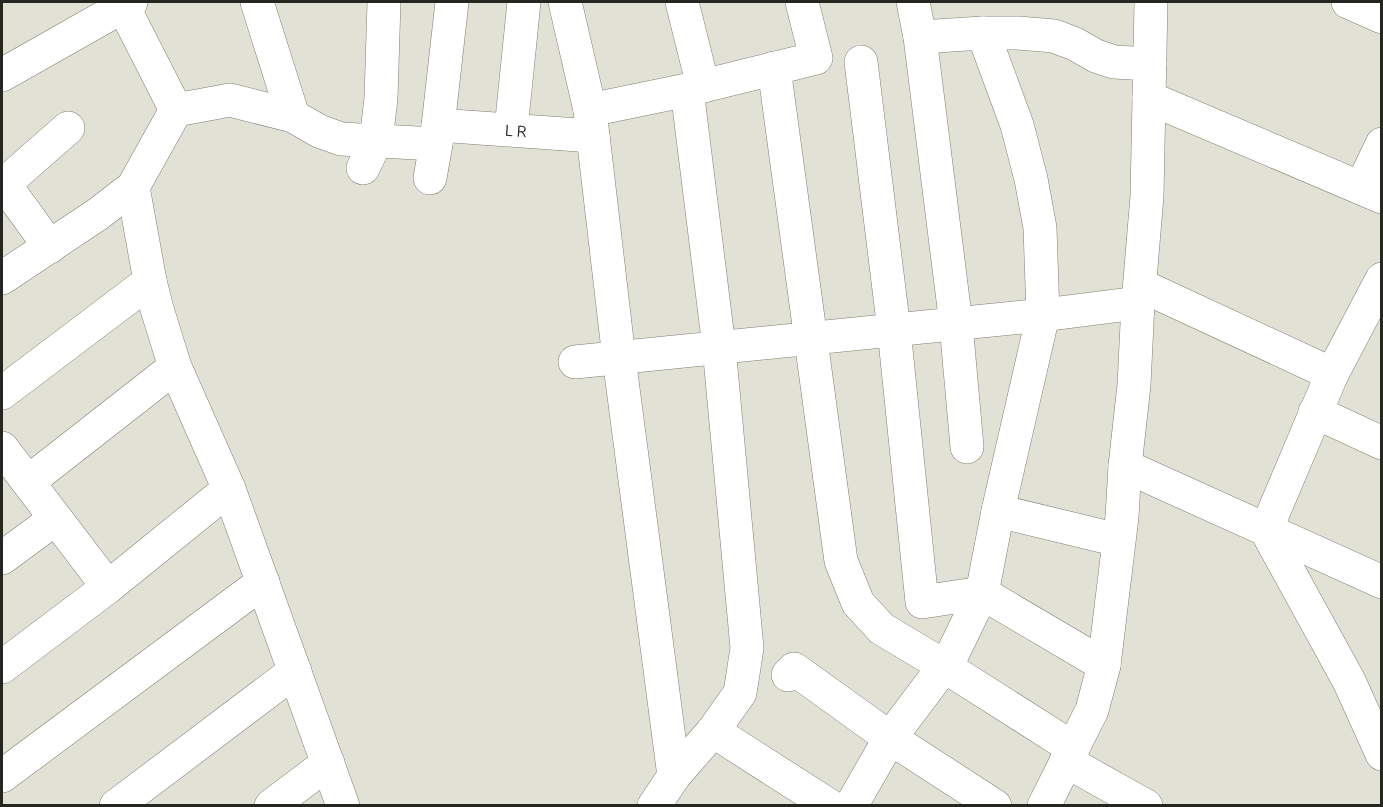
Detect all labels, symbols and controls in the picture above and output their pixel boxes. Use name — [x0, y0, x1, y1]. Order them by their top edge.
street label: L R — [504, 121, 527, 140]

